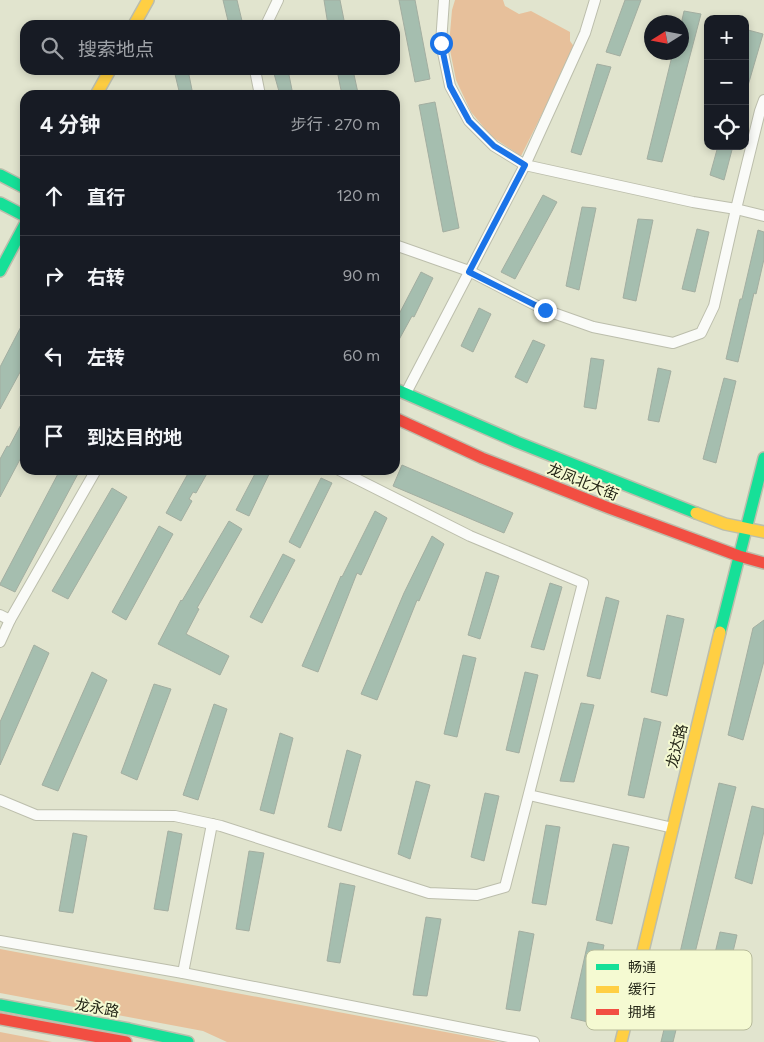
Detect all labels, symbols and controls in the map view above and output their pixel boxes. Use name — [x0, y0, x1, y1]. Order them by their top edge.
north arrow — [644, 15, 689, 60]
map controls — [704, 15, 749, 150]
button: + — [704, 15, 749, 60]
search box — [20, 20, 400, 75]
route start — [430, 32, 453, 55]
icon: search — [38, 34, 66, 62]
text: 搜索地点 — [78, 38, 154, 61]
button: − — [704, 60, 749, 105]
button: locate — [704, 105, 749, 150]
text: 4 分钟 — [40, 112, 100, 137]
text: 步行 · 270 m — [291, 115, 380, 134]
icon: ahead — [40, 182, 68, 210]
text: 直行 — [87, 186, 125, 209]
text: 120 m — [337, 186, 380, 205]
icon: right — [40, 262, 68, 290]
text: 右转 — [87, 266, 125, 289]
text: 90 m — [343, 266, 380, 285]
route end — [534, 299, 557, 322]
icon: left — [40, 342, 68, 370]
text: 左转 — [87, 346, 125, 369]
text: 60 m — [343, 346, 380, 365]
icon: arrive — [40, 422, 68, 450]
text: 到达目的地 — [87, 426, 182, 449]
street label: 龙凤北大街 — [545, 460, 621, 504]
street label: 龙达路 — [663, 722, 691, 770]
legend — [586, 950, 752, 1030]
text: 畅通 — [628, 959, 656, 976]
text: 缓行 — [628, 981, 656, 998]
street label: 龙永路 — [73, 995, 121, 1021]
text: 拥堵 — [628, 1004, 656, 1021]

